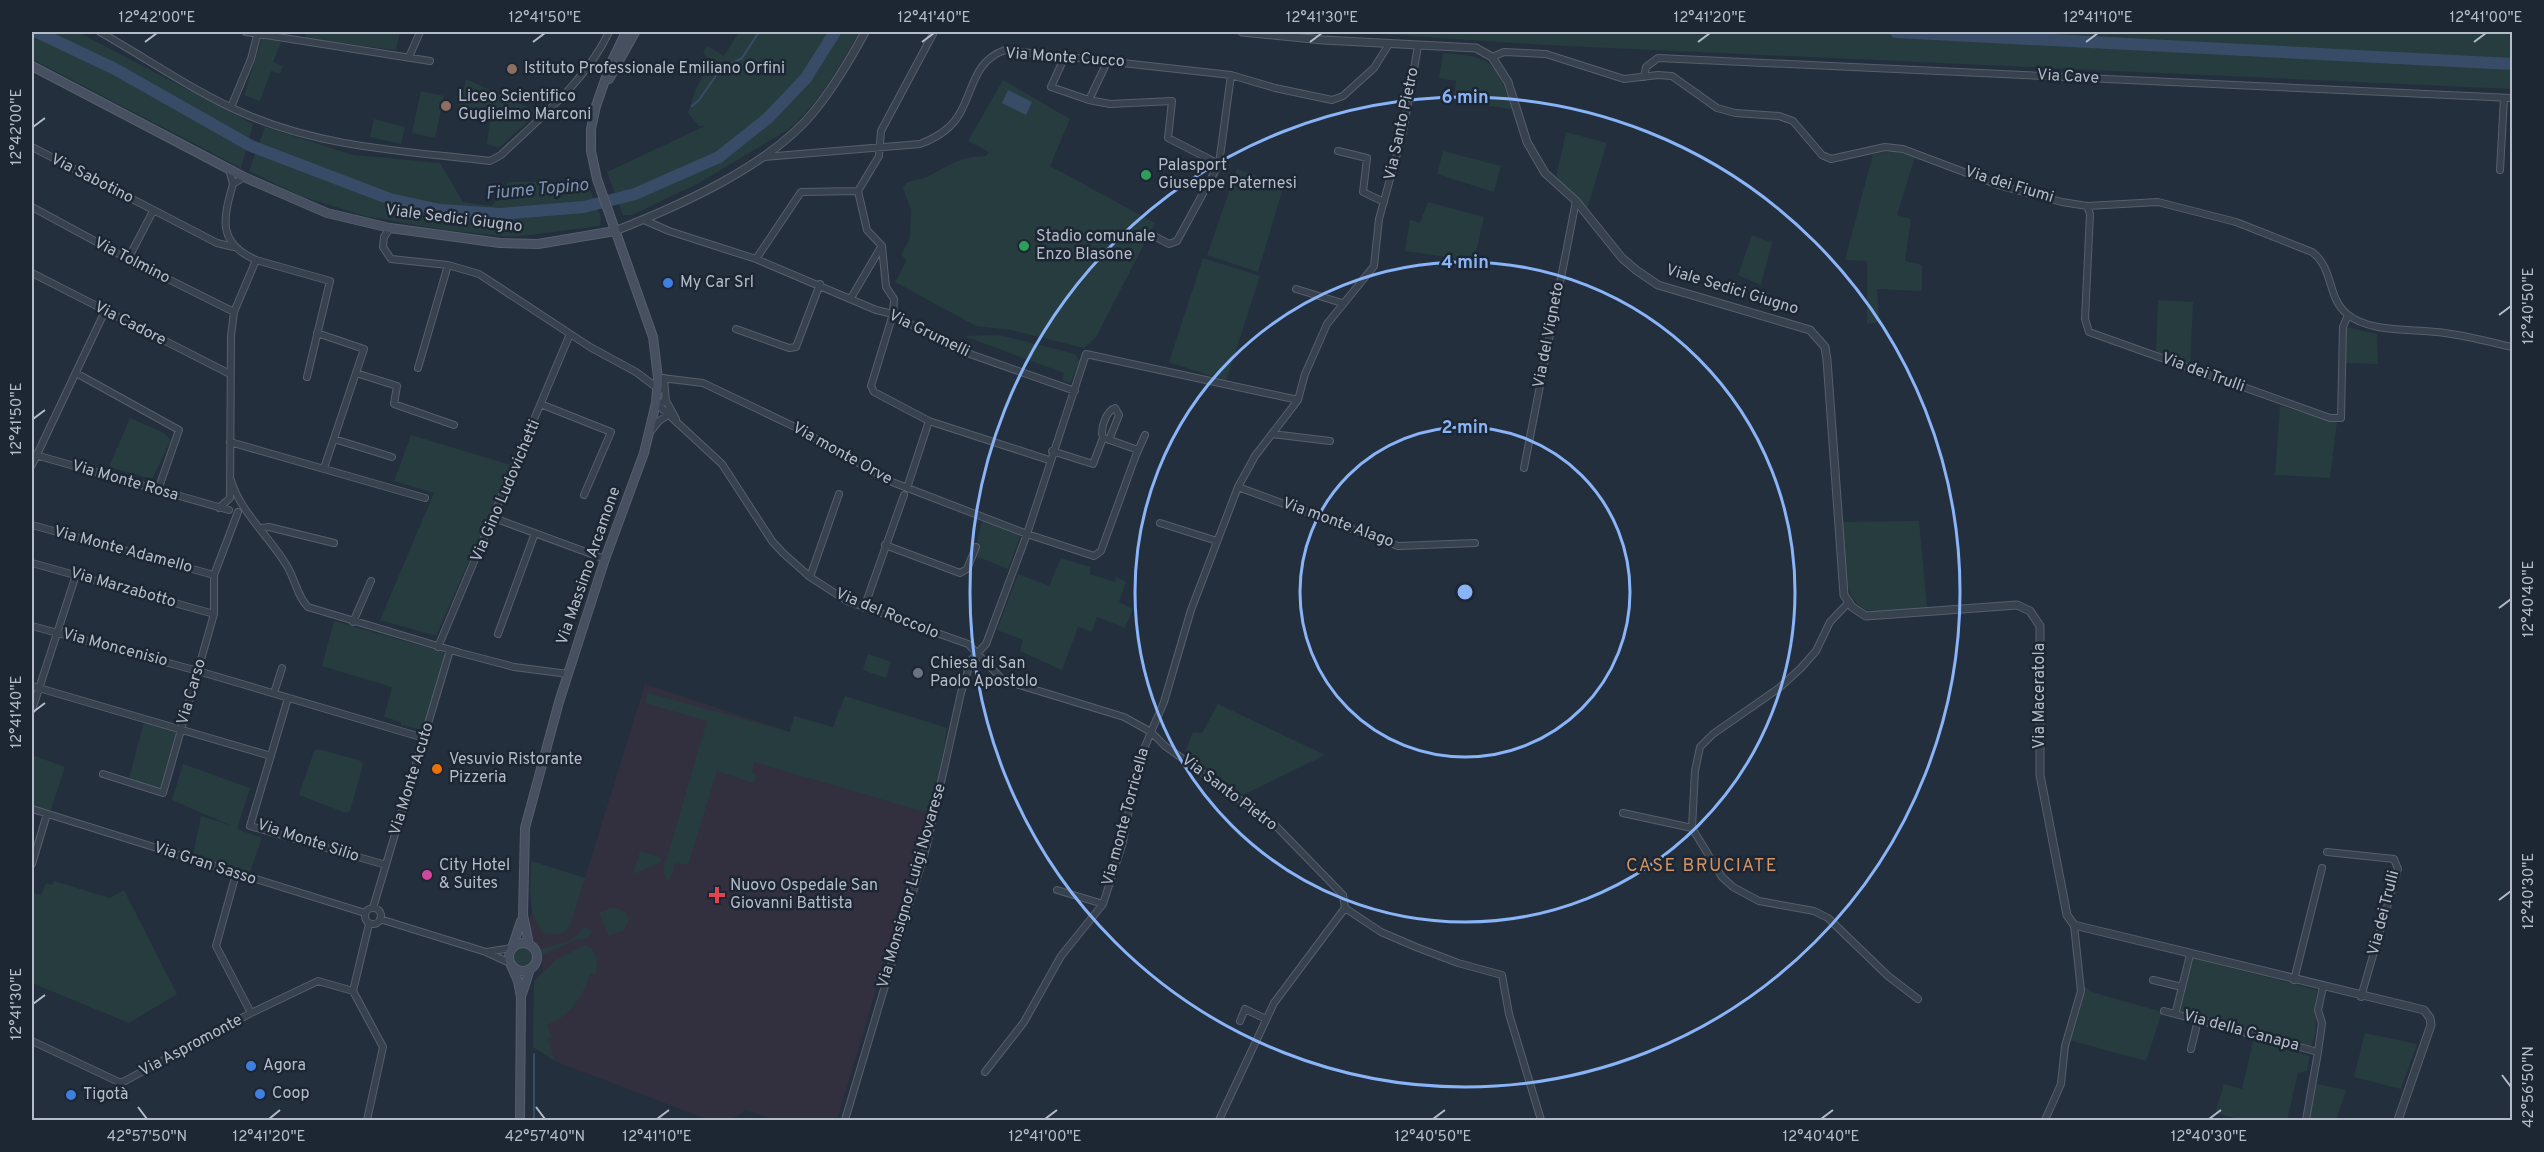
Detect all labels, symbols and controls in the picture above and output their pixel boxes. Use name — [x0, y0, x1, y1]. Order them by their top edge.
text: 12°42'00"E — [119, 9, 195, 28]
text: 12°41'50"E — [509, 9, 581, 28]
text: 12°41'40"E — [897, 9, 971, 28]
text: 12°41'30"E — [1286, 9, 1358, 28]
text: 12°41'20"E — [1674, 9, 1746, 28]
text: 12°41'10"E — [2063, 9, 2133, 28]
text: 12°41'00"E — [2449, 9, 2523, 28]
street label: Via Monte Cucco — [1004, 44, 1126, 72]
place label: Istituto Professionale Emiliano Orfini — [524, 59, 785, 79]
marker: Istituto Professionale Emiliano Orfini — [505, 62, 519, 76]
street label: Via Cave — [2036, 65, 2100, 89]
street label: Via Santo Pietro — [1380, 66, 1424, 182]
place label: Liceo Scientifico Guglielmo Marconi — [458, 87, 591, 125]
text: 6 min — [1441, 87, 1489, 110]
text: 12°42'00"E — [8, 89, 27, 165]
marker: Liceo Scientifico Guglielmo Marconi — [439, 99, 453, 113]
street label: Via Sabotino — [47, 150, 137, 209]
place label: Palasport Giuseppe Paternesi — [1158, 156, 1297, 194]
street label: Via dei Fiumi — [1962, 162, 2056, 208]
marker: Palasport Giuseppe Paternesi — [1139, 168, 1153, 182]
water label: Fiume Topino — [485, 174, 590, 206]
street label: Viale Sedici Giugno — [384, 201, 524, 237]
place label: Stadio comunale Enzo Blasone — [1036, 227, 1156, 265]
street label: Via Tolmino — [91, 233, 173, 289]
marker: Stadio comunale Enzo Blasone — [1017, 239, 1031, 253]
text: 4 min — [1441, 252, 1489, 275]
street label: Viale Sedici Giugno — [1663, 260, 1801, 320]
text: 12°40'50"E — [2520, 267, 2539, 345]
place label: My Car Srl — [680, 273, 754, 293]
marker: My Car Srl — [661, 276, 675, 290]
street label: Via del Vigneto — [1529, 280, 1569, 390]
street label: Via Cadore — [91, 297, 169, 351]
street label: Via Grumelli — [885, 306, 973, 362]
street label: Via dei Trulli — [2159, 349, 2247, 397]
text: 12°41'50"E — [8, 383, 27, 455]
street label: Via Gino Ludovichetti — [467, 417, 545, 565]
text: 2 min — [1441, 417, 1489, 440]
street label: Via monte Orve — [789, 418, 895, 490]
street label: Via Monte Rosa — [69, 456, 181, 506]
street label: Via Massimo Arcamone — [553, 484, 625, 648]
street label: Via monte Alago — [1279, 494, 1397, 552]
street label: Via Monte Adamello — [51, 522, 195, 578]
text: 12°40'40"E — [2520, 560, 2539, 638]
street label: Via Marzabotto — [68, 563, 178, 613]
centre of rings — [1455, 582, 1475, 602]
street label: Via del Roccolo — [832, 584, 942, 644]
street label: Via Moncenisio — [60, 624, 170, 672]
street label: Via Maceratola — [2030, 643, 2050, 749]
place label: Chiesa di San Paolo Apostolo — [930, 654, 1038, 692]
street label: Via Carso — [173, 657, 211, 727]
marker: Chiesa di San Paolo Apostolo — [911, 666, 925, 680]
text: 12°41'40"E — [8, 675, 27, 749]
street label: Via Monte Acuto — [385, 720, 439, 838]
street label: Via monte Torricella — [1098, 746, 1154, 888]
place label: Vesuvio Ristorante Pizzeria — [449, 750, 582, 788]
street label: Via Santo Pietro — [1177, 750, 1281, 836]
marker: Vesuvio Ristorante Pizzeria — [430, 762, 444, 776]
street label: Via Monsignor Luigi Novarese — [873, 781, 951, 991]
street label: Via Monte Silio — [254, 815, 362, 867]
street label: Via Gran Sasso — [151, 838, 259, 890]
text: 12°40'30"E — [2520, 853, 2539, 929]
district label: CASE BRUCIATE — [1626, 855, 1778, 878]
place label: City Hotel & Suites — [439, 856, 510, 894]
marker: City Hotel & Suites — [420, 868, 434, 882]
street label: Via dei Trulli — [2364, 868, 2404, 958]
place label: Nuovo Ospedale San Giovanni Battista — [730, 876, 878, 914]
marker: Nuovo Ospedale San Giovanni Battista — [708, 886, 726, 904]
text: 12°41'30"E — [8, 968, 27, 1040]
street label: Via della Canapa — [2181, 1006, 2301, 1056]
street label: Via Aspromonte — [136, 1010, 246, 1082]
text: 42°56'50"N — [2520, 1046, 2539, 1128]
place label: Agora — [263, 1056, 306, 1076]
marker: Agora — [244, 1059, 258, 1073]
place label: Coop — [272, 1084, 310, 1104]
place label: Tigotà — [83, 1085, 128, 1105]
marker: Coop — [253, 1087, 267, 1101]
marker: Tigotà — [64, 1088, 78, 1102]
text: 42°57'50"N — [107, 1128, 187, 1147]
text: 12°41'20"E — [233, 1128, 305, 1147]
text: 42°57'40"N — [505, 1128, 585, 1147]
text: 12°41'10"E — [622, 1128, 692, 1147]
text: 12°41'00"E — [1008, 1128, 1082, 1147]
text: 12°40'50"E — [1394, 1128, 1472, 1147]
text: 12°40'40"E — [1782, 1128, 1860, 1147]
text: 12°40'30"E — [2171, 1128, 2247, 1147]

